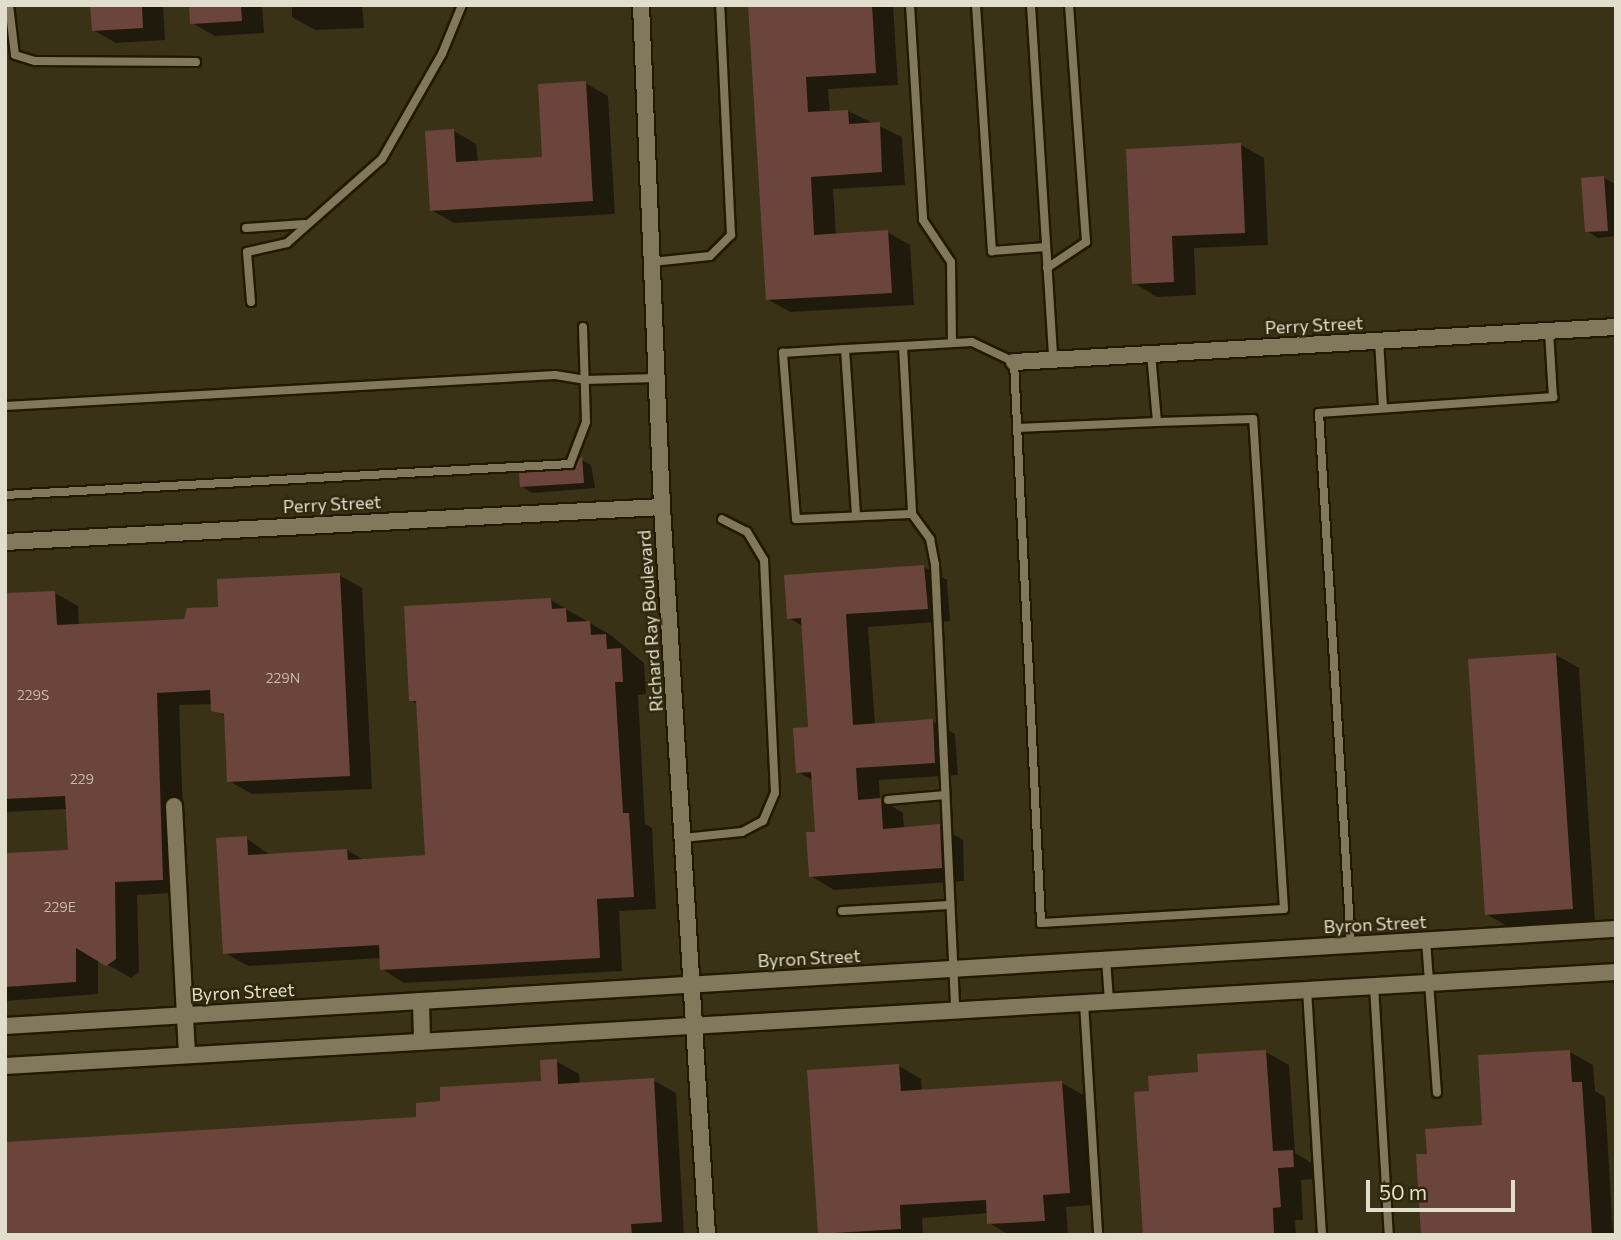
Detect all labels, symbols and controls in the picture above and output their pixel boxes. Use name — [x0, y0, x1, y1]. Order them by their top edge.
street label: Perry Street — [1264, 312, 1364, 338]
street label: Perry Street — [282, 491, 382, 517]
street label: Richard Ray Boulevard — [633, 529, 667, 713]
house number: 229N — [266, 670, 300, 686]
house number: 229S — [17, 687, 49, 703]
house number: 229 — [70, 771, 94, 787]
house number: 229E — [44, 899, 76, 915]
street label: Byron Street — [1323, 911, 1427, 937]
street label: Byron Street — [757, 945, 861, 971]
street label: Byron Street — [191, 979, 295, 1005]
scale bar — [1369, 1166, 1518, 1210]
text: 50 m — [1379, 1179, 1427, 1204]

